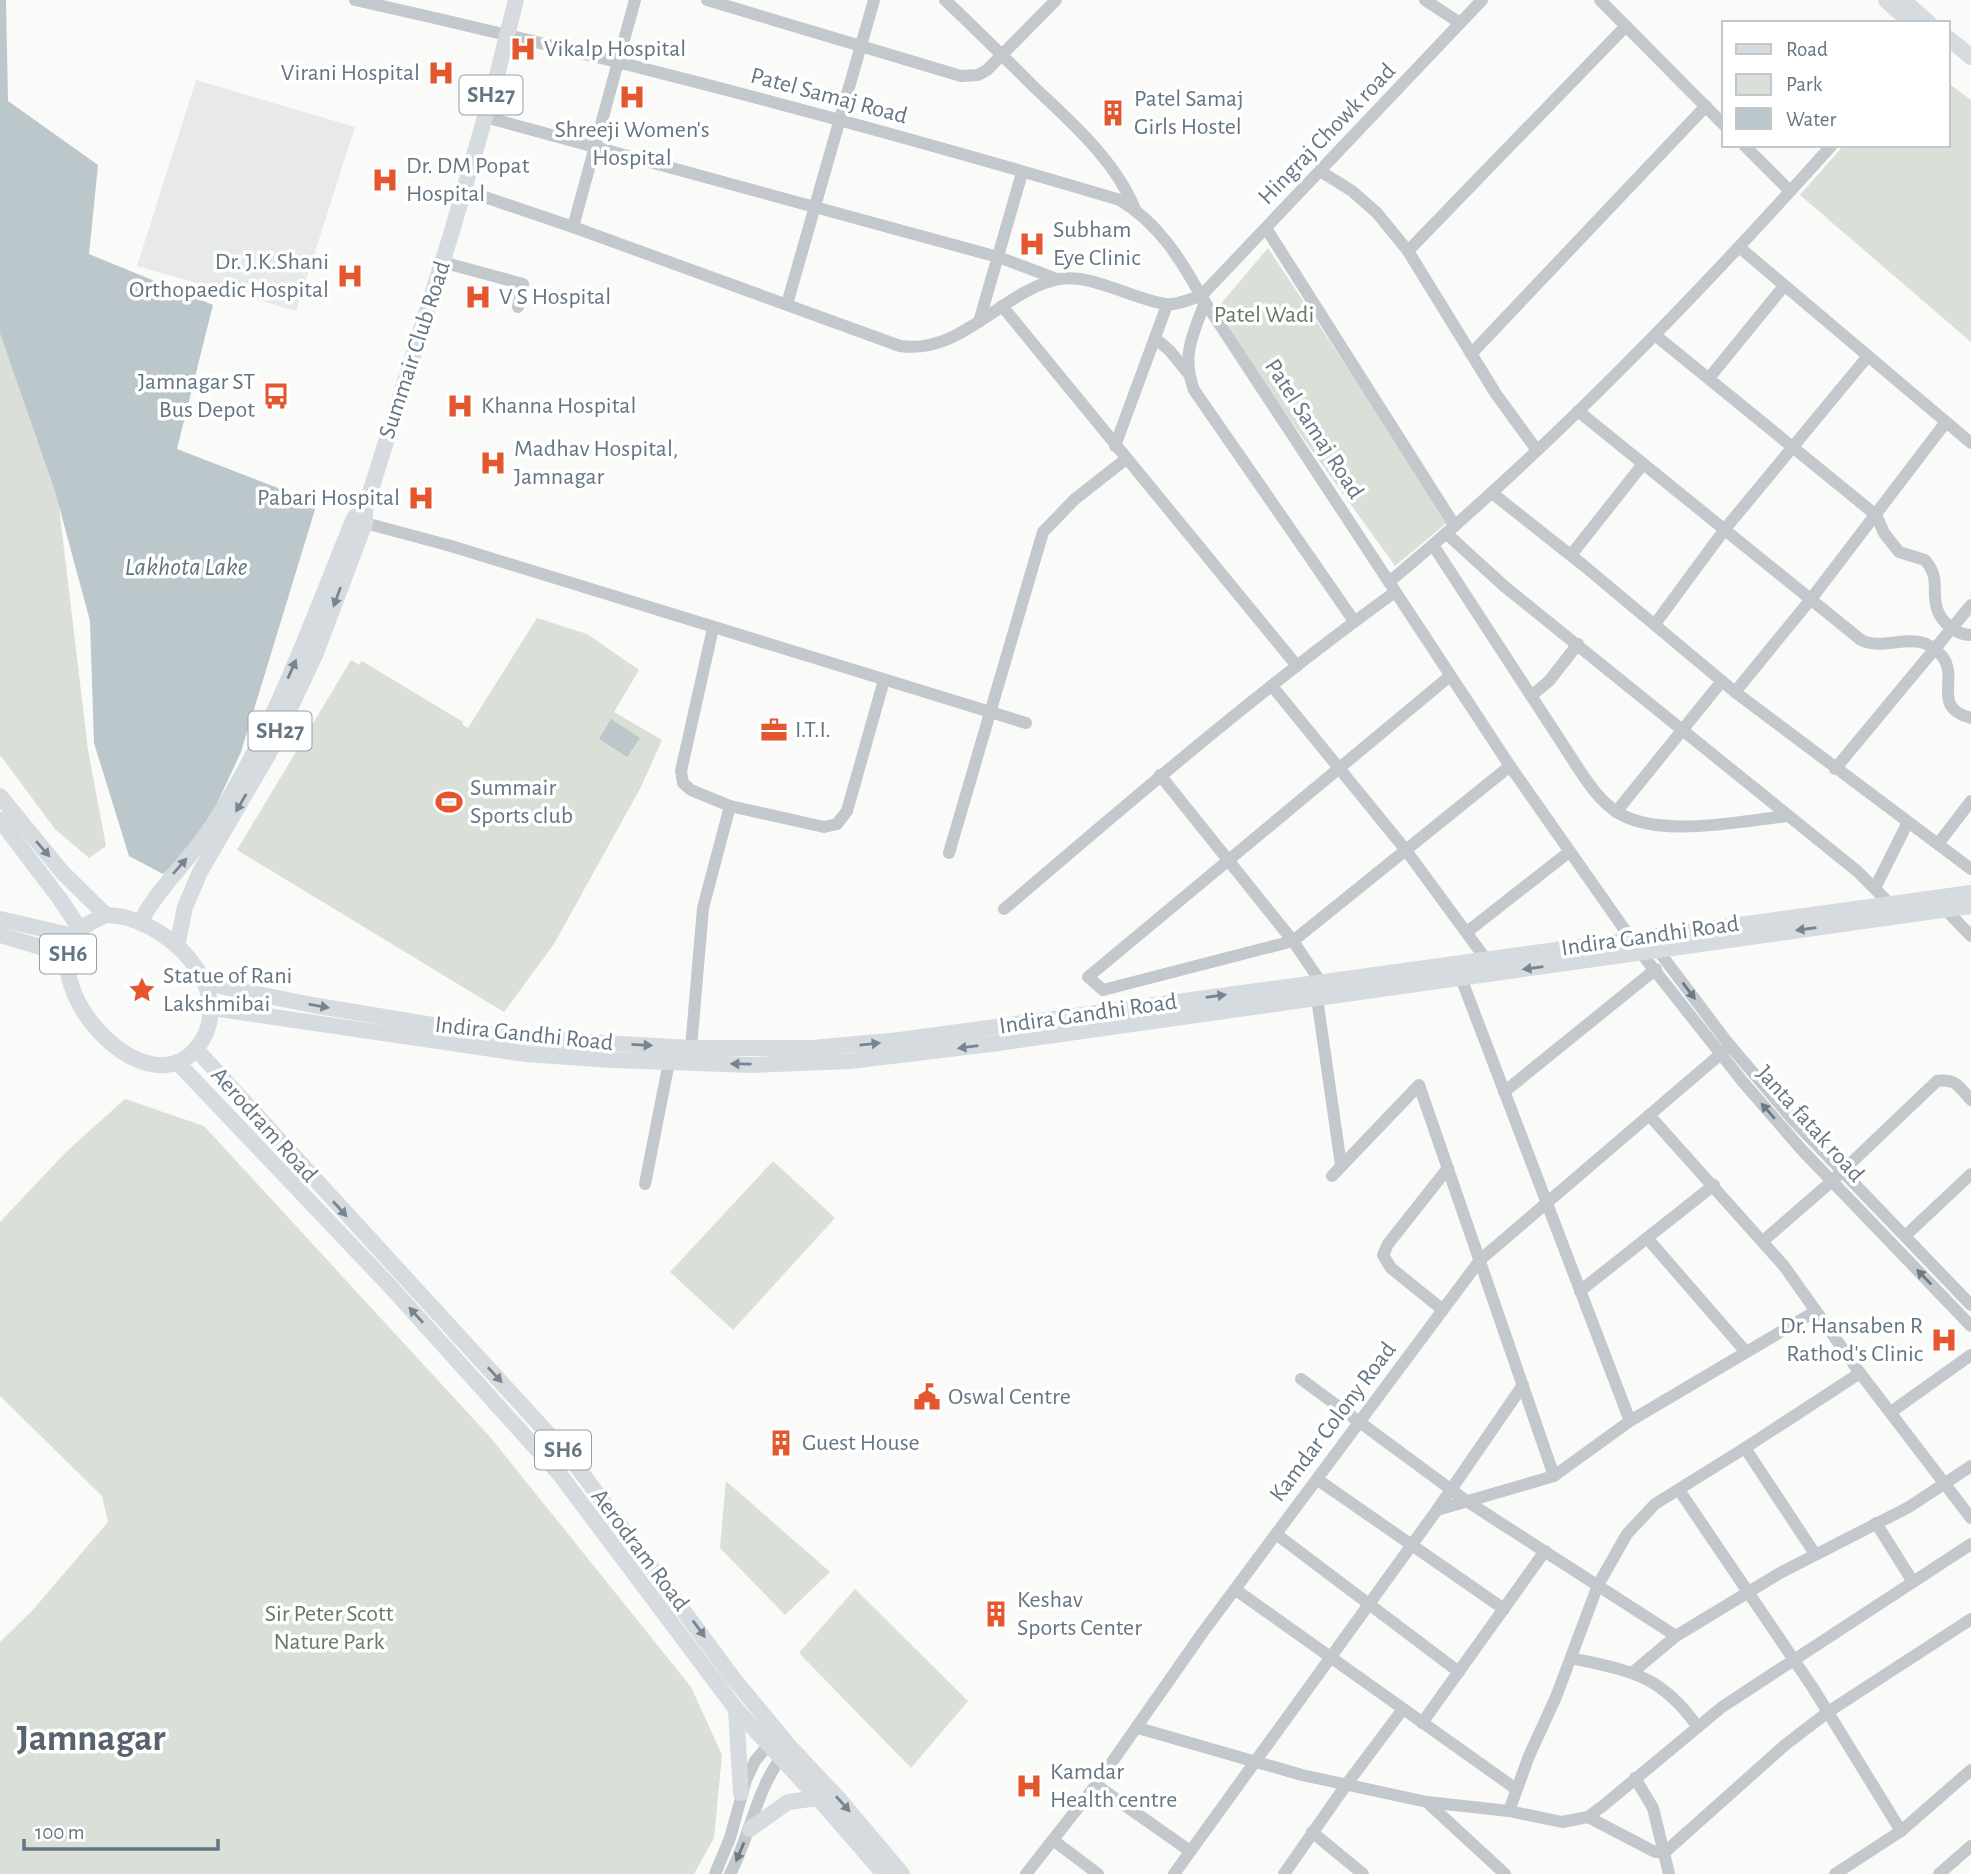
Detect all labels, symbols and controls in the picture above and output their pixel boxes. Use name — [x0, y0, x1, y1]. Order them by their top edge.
legend — [1722, 21, 1950, 147]
hospital icon: Vikalp Hospital — [508, 34, 538, 64]
place label: Vikalp Hospital — [544, 37, 686, 61]
text: Road — [1786, 39, 1828, 60]
hospital icon: Virani Hospital — [426, 58, 456, 88]
street label: Hingraj Chowk road — [1254, 59, 1400, 209]
place label: Virani Hospital — [281, 61, 420, 85]
street label: Patel Samaj Road — [748, 64, 910, 128]
text: Park — [1786, 74, 1823, 95]
road number: SH27 — [460, 76, 522, 114]
hospital icon: Shreeji Women's Hospital — [617, 82, 647, 112]
place label: Patel Samaj Girls Hostel — [1134, 87, 1244, 139]
building icon: Patel Samaj Girls Hostel — [1098, 98, 1128, 128]
text: Water — [1786, 109, 1836, 130]
place label: Shreeji Women's Hospital — [554, 118, 710, 170]
place label: Dr. DM Popat Hospital — [406, 154, 530, 206]
hospital icon: Dr. DM Popat Hospital — [370, 165, 400, 195]
place label: Subham Eye Clinic — [1053, 218, 1140, 270]
hospital icon: Subham Eye Clinic — [1017, 229, 1047, 259]
place label: Dr. J.K.Shani Orthopaedic Hospital — [129, 250, 329, 302]
street label: Summair Club Road — [375, 258, 455, 442]
hospital icon: Dr. J.K.Shani Orthopaedic Hospital — [335, 261, 365, 291]
hospital icon: V S Hospital — [463, 282, 493, 312]
place label: V S Hospital — [499, 285, 611, 309]
park label: Patel Wadi — [1214, 303, 1314, 327]
street label: Patel Samaj Road — [1260, 355, 1368, 503]
place label: Jamnagar ST Bus Depot — [138, 370, 255, 422]
bus stop icon: Jamnagar ST Bus Depot — [261, 381, 291, 411]
hospital icon: Khanna Hospital — [445, 391, 475, 421]
place label: Khanna Hospital — [481, 394, 636, 418]
place label: Madhav Hospital, Jamnagar — [514, 437, 678, 489]
hospital icon: Madhav Hospital, Jamnagar — [478, 448, 508, 478]
hospital icon: Pabari Hospital — [406, 483, 436, 513]
place label: Pabari Hospital — [257, 486, 400, 510]
water label: Lakhota Lake — [125, 554, 248, 580]
one-way arrow — [331, 586, 342, 607]
one-way arrow — [286, 659, 298, 679]
road number: SH27 — [248, 712, 312, 750]
office icon: I.T.I. — [759, 715, 789, 745]
place label: I.T.I. — [795, 718, 831, 742]
place label: Summair Sports club — [470, 776, 573, 828]
sports icon: Summair Sports club — [434, 787, 464, 817]
one-way arrow — [235, 793, 248, 812]
one-way arrow — [35, 841, 50, 858]
one-way arrow — [172, 857, 188, 875]
street label: Indira Gandhi Road — [1560, 912, 1740, 960]
one-way arrow — [1795, 924, 1817, 935]
road number: SH6 — [40, 934, 96, 973]
one-way arrow — [1521, 962, 1543, 973]
place label: Statue of Rani Lakshmibai — [163, 964, 292, 1016]
place icon: Statue of Rani Lakshmibai — [127, 975, 157, 1005]
one-way arrow — [1681, 981, 1696, 999]
street label: Indira Gandhi Road — [998, 990, 1178, 1038]
one-way arrow — [1205, 990, 1227, 1001]
one-way arrow — [309, 1001, 331, 1012]
street label: Indira Gandhi Road — [434, 1013, 614, 1055]
one-way arrow — [859, 1038, 881, 1049]
one-way arrow — [632, 1039, 654, 1050]
one-way arrow — [956, 1041, 978, 1052]
one-way arrow — [730, 1059, 752, 1070]
street label: Janta fatak road — [1752, 1061, 1868, 1187]
street label: Aerodram Road — [206, 1063, 322, 1187]
one-way arrow — [1760, 1102, 1776, 1120]
one-way arrow — [332, 1200, 347, 1217]
one-way arrow — [1916, 1269, 1932, 1286]
one-way arrow — [408, 1306, 424, 1324]
place label: Dr. Hansaben R Rathod's Clinic — [1780, 1314, 1923, 1366]
hospital icon: Dr. Hansaben R Rathod's Clinic — [1929, 1325, 1959, 1355]
street label: Kamdar Colony Road — [1265, 1338, 1401, 1506]
one-way arrow — [487, 1366, 503, 1383]
public building icon: Oswal Centre — [912, 1382, 942, 1412]
place label: Oswal Centre — [948, 1385, 1071, 1409]
building icon: Guest House — [766, 1428, 796, 1458]
road number: SH6 — [535, 1430, 591, 1470]
place label: Guest House — [802, 1431, 920, 1455]
street label: Aerodram Road — [587, 1485, 693, 1615]
place label: Keshav Sports Center — [1017, 1588, 1142, 1640]
building icon: Keshav Sports Center — [981, 1599, 1011, 1629]
park label: Sir Peter Scott Nature Park — [265, 1602, 394, 1654]
one-way arrow — [691, 1620, 705, 1638]
district label: Jamnagar — [17, 1720, 166, 1758]
place label: Kamdar Health centre — [1050, 1760, 1177, 1812]
hospital icon: Kamdar Health centre — [1014, 1771, 1044, 1801]
one-way arrow — [835, 1795, 851, 1813]
scale bar — [24, 1808, 219, 1852]
text: 100 m — [35, 1822, 85, 1843]
one-way arrow — [734, 1842, 746, 1862]

